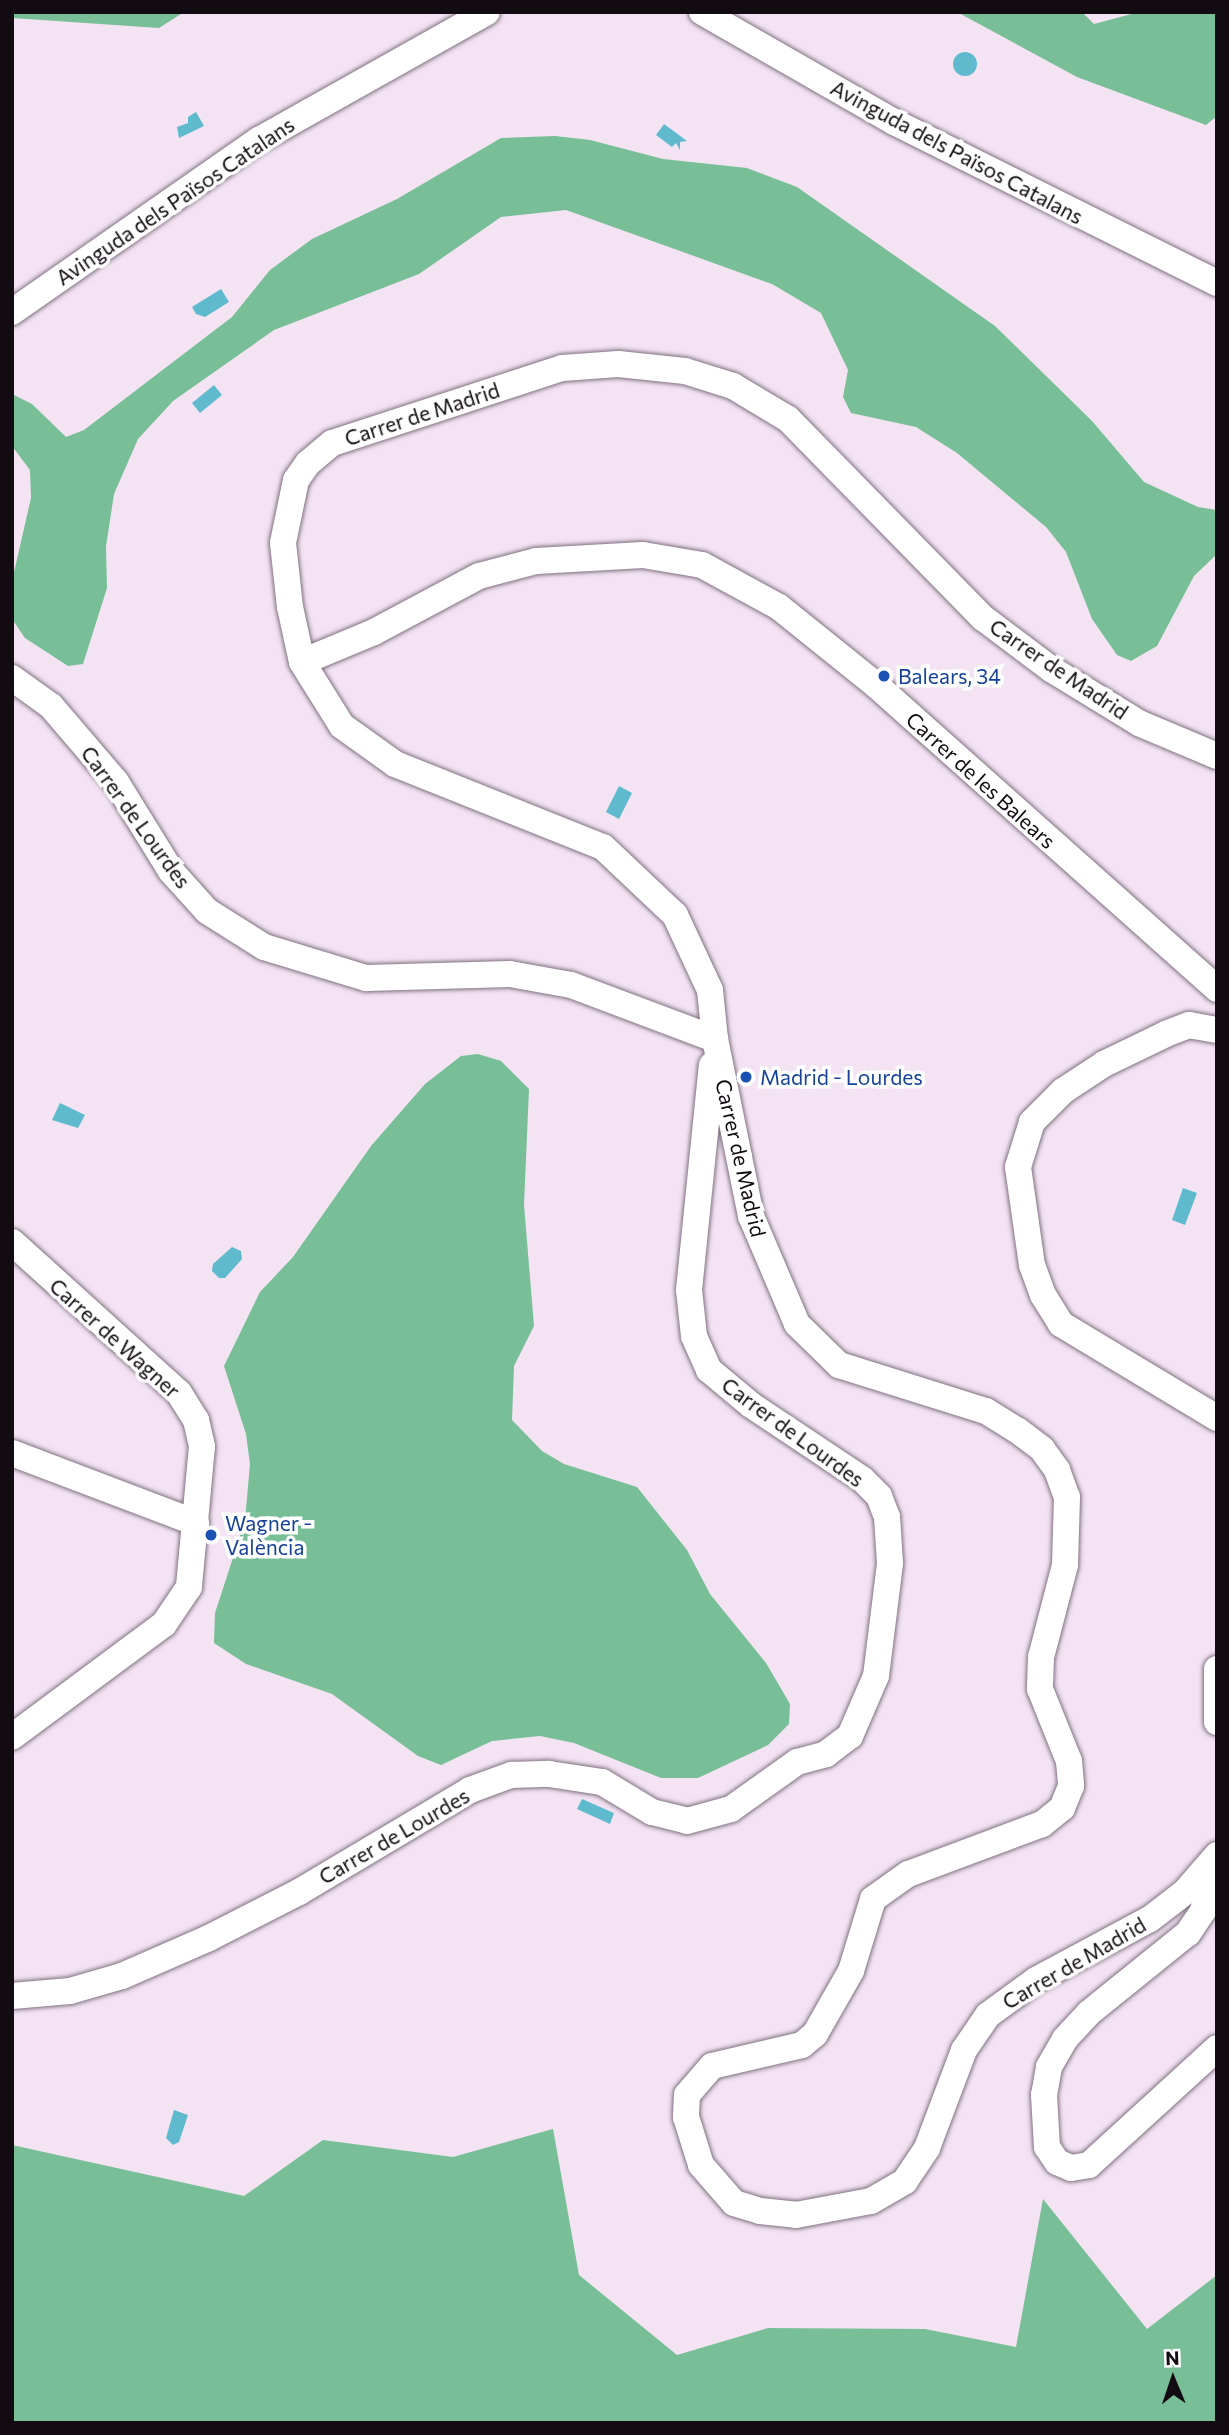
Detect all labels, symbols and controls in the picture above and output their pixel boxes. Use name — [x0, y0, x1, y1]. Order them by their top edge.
street label: Avinguda dels Països Catalans — [827, 75, 1087, 229]
street label: Avinguda dels Països Catalans — [51, 112, 299, 290]
street label: Carrer de Madrid — [341, 377, 503, 451]
street label: Carrer de Madrid — [985, 613, 1133, 725]
place label: Balears, 34 — [898, 663, 1001, 689]
marker: Balears, 34 — [876, 668, 892, 684]
street label: Carrer de les Balears — [901, 706, 1061, 854]
street label: Carrer de Lourdes — [76, 741, 196, 893]
place label: Madrid - Lourdes — [760, 1064, 923, 1090]
marker: Madrid - Lourdes — [738, 1069, 754, 1085]
street label: Carrer de Madrid — [711, 1077, 771, 1239]
street label: Carrer de Wagner — [45, 1273, 185, 1403]
street label: Carrer de Lourdes — [717, 1372, 869, 1492]
place label: Wagner - València — [225, 1510, 312, 1560]
marker: Wagner - València — [203, 1527, 219, 1543]
street label: Carrer de Lourdes — [314, 1783, 474, 1889]
street label: Carrer de Madrid — [998, 1912, 1150, 2014]
north arrow — [1138, 2344, 1208, 2414]
text: N — [1165, 2346, 1180, 2369]

